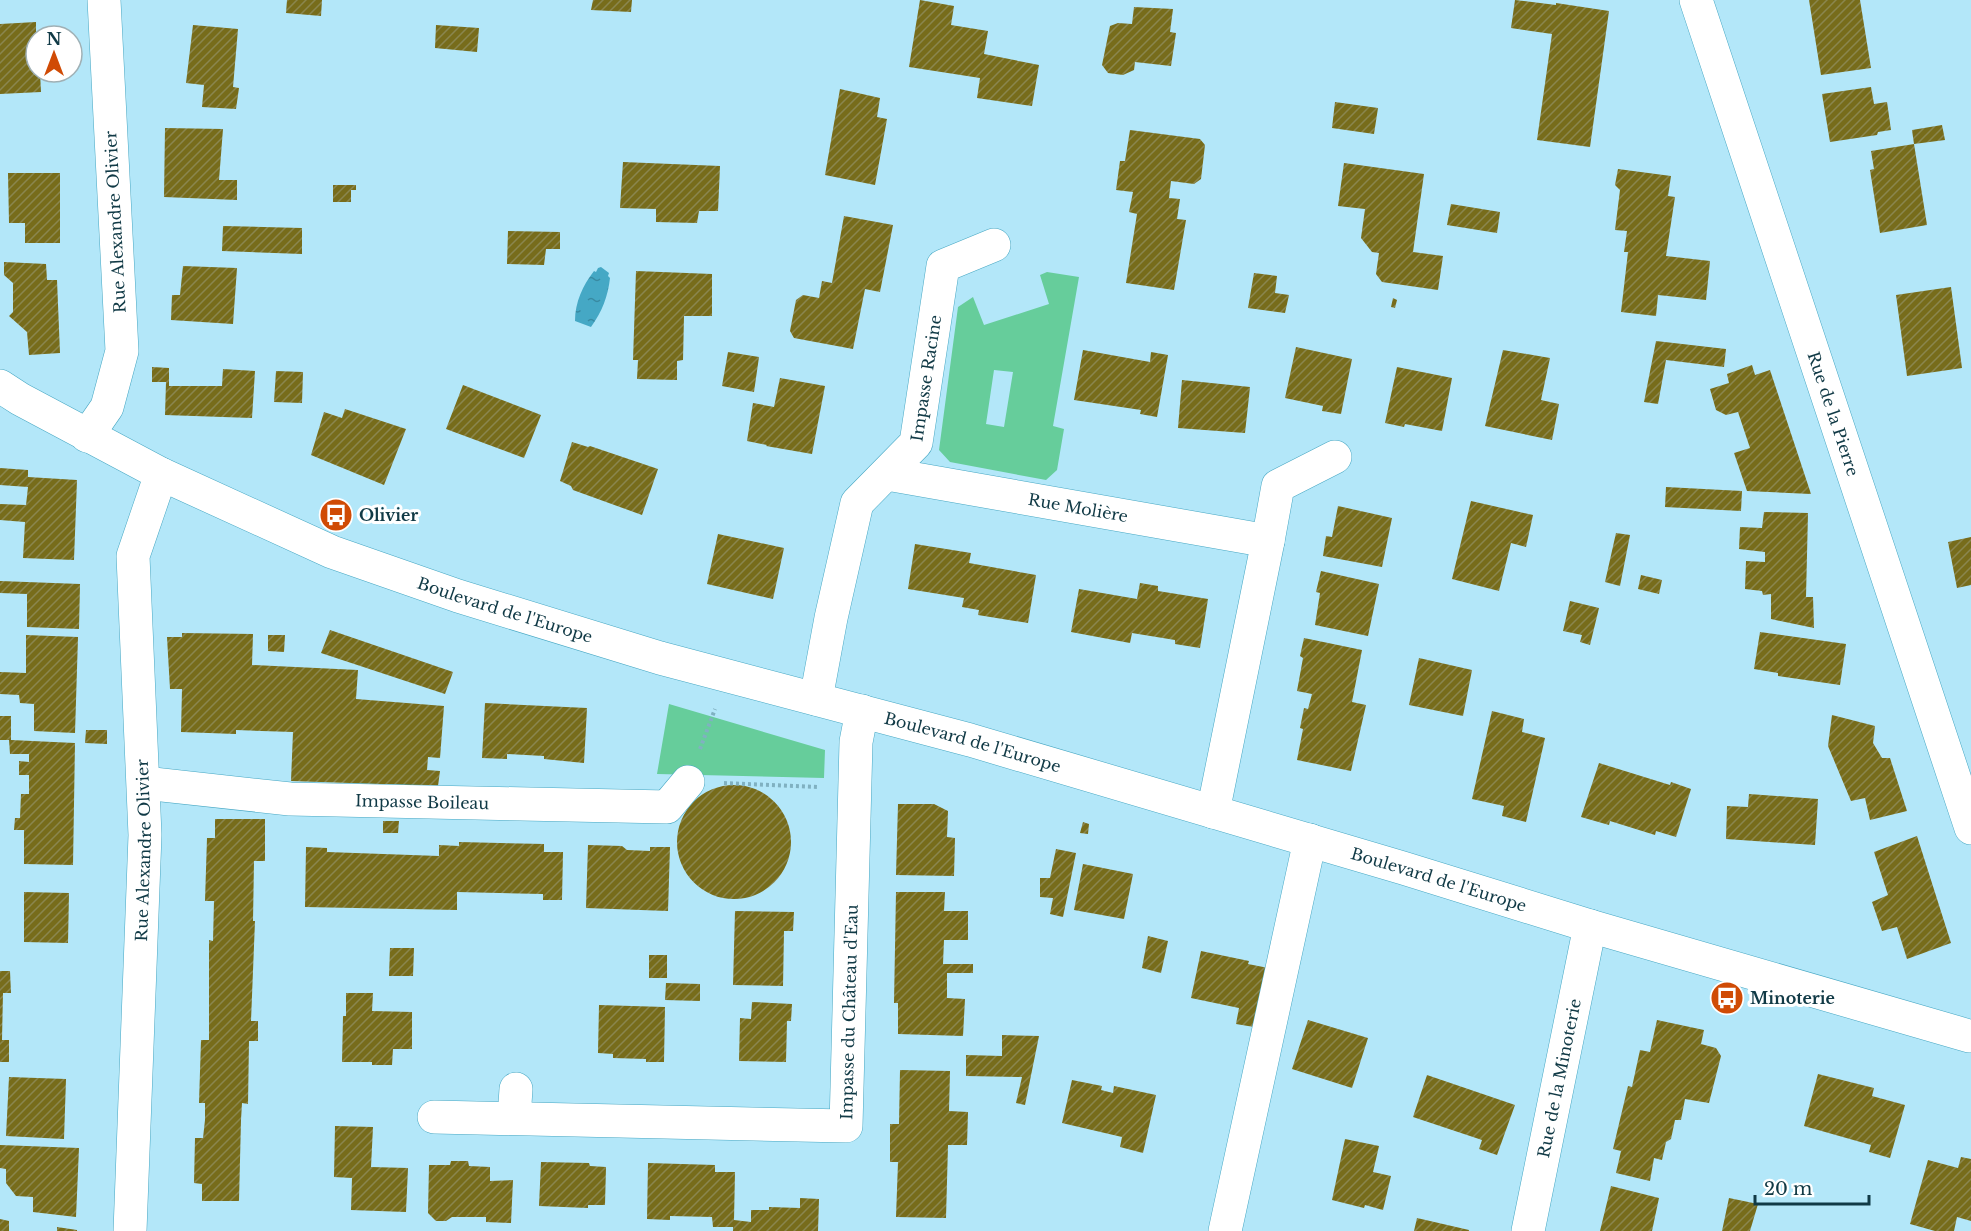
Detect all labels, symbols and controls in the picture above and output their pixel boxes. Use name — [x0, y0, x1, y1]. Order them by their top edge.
north arrow — [24, 24, 84, 84]
text: N — [46, 29, 62, 49]
street label: Rue Alexandre Olivier — [100, 130, 130, 314]
street label: Impasse Racine — [906, 314, 945, 443]
street label: Rue de la Pierre — [1803, 349, 1863, 479]
street label: Rue Molière — [1027, 489, 1130, 526]
bus stop icon: Olivier — [318, 497, 354, 533]
place label: Olivier — [359, 505, 418, 525]
street label: Boulevard de l'Europe — [415, 573, 595, 647]
street label: Boulevard de l'Europe — [882, 708, 1063, 776]
street label: Rue Alexandre Olivier — [131, 758, 155, 942]
street label: Impasse Boileau — [355, 790, 490, 813]
street label: Boulevard de l'Europe — [1349, 843, 1529, 916]
street label: Impasse du Château d'Eau — [836, 904, 862, 1120]
bus stop icon: Minoterie — [1709, 980, 1745, 1016]
place label: Minoterie — [1750, 988, 1835, 1008]
street label: Rue de la Minoterie — [1533, 997, 1585, 1160]
scale bar — [1755, 1168, 1869, 1206]
text: 20 m — [1764, 1178, 1812, 1200]

